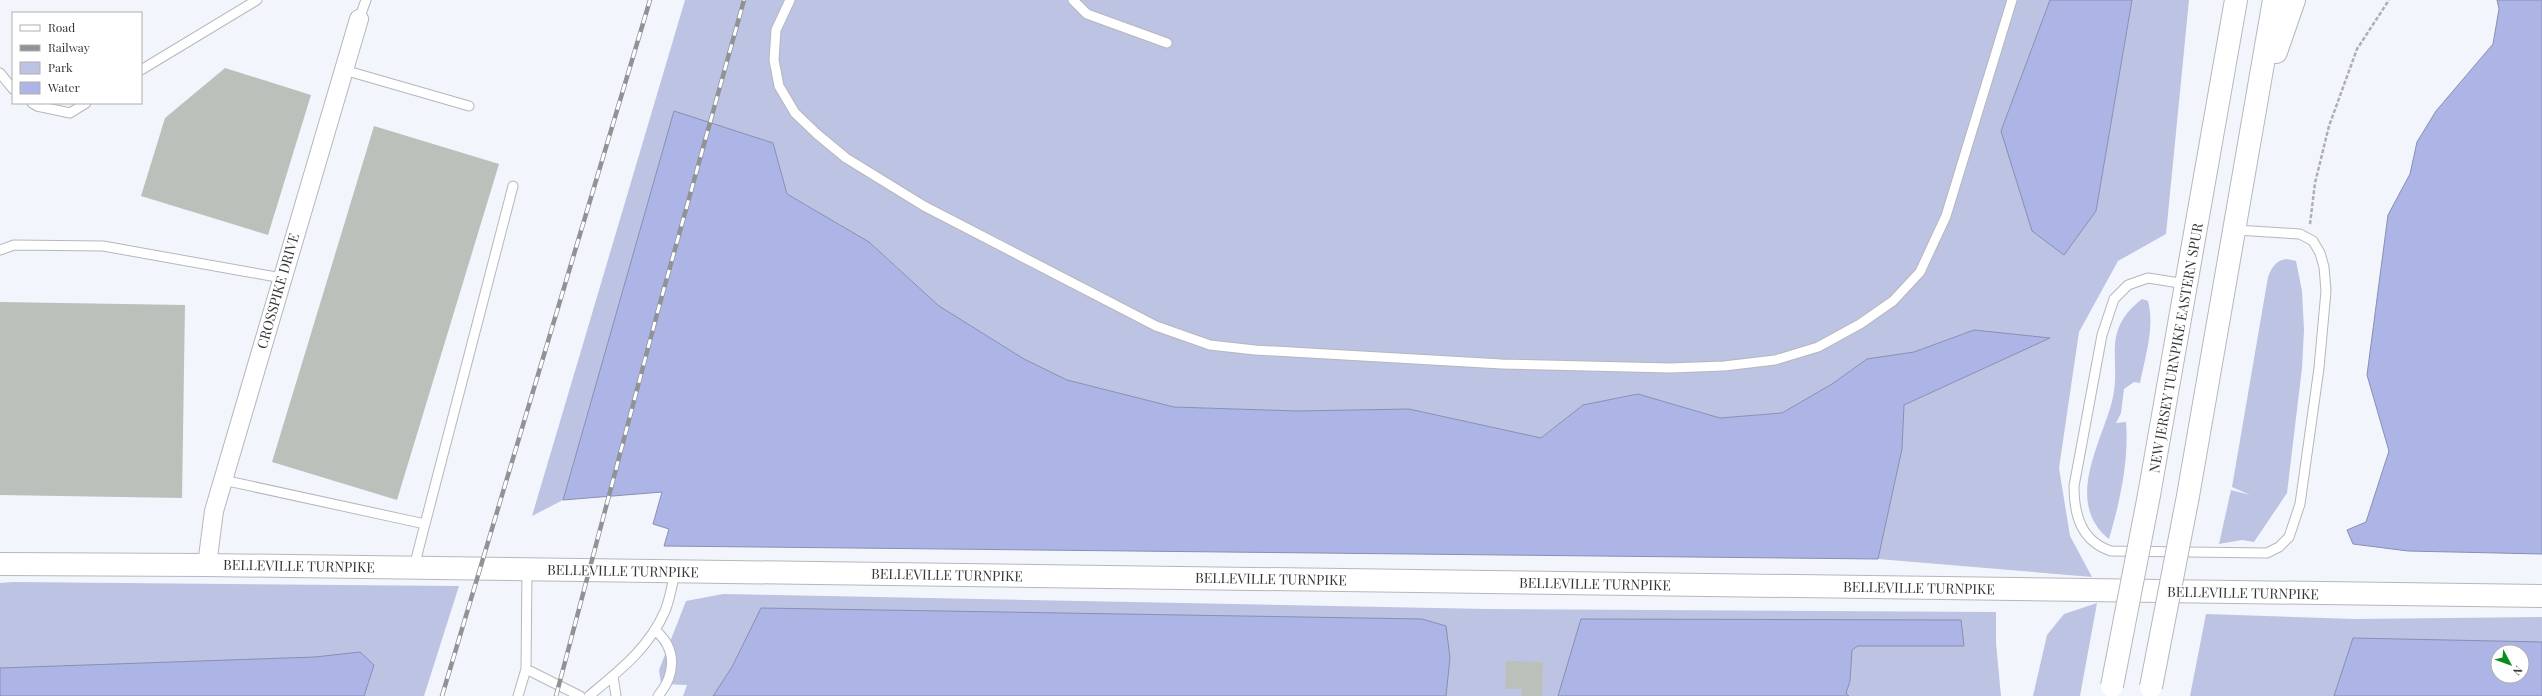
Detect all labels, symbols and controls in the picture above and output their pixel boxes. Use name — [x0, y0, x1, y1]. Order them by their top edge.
legend — [12, 12, 142, 104]
text: Road — [48, 19, 75, 35]
text: Railway — [48, 39, 90, 55]
text: Park — [48, 59, 73, 75]
text: Water — [47, 79, 81, 95]
street label: NEW JERSEY TURNPIKE EASTERN SPUR — [2144, 220, 2207, 474]
street label: CROSSPIKE DRIVE — [252, 231, 303, 351]
street label: BELLEVILLE TURNPIKE — [223, 555, 375, 576]
street label: BELLEVILLE TURNPIKE — [547, 560, 699, 581]
street label: BELLEVILLE TURNPIKE — [871, 564, 1023, 585]
street label: BELLEVILLE TURNPIKE — [1195, 568, 1347, 589]
street label: BELLEVILLE TURNPIKE — [1519, 573, 1671, 594]
street label: BELLEVILLE TURNPIKE — [1843, 577, 1995, 598]
street label: BELLEVILLE TURNPIKE — [2167, 582, 2319, 603]
north arrow — [2490, 644, 2530, 684]
text: N — [2510, 663, 2526, 679]

